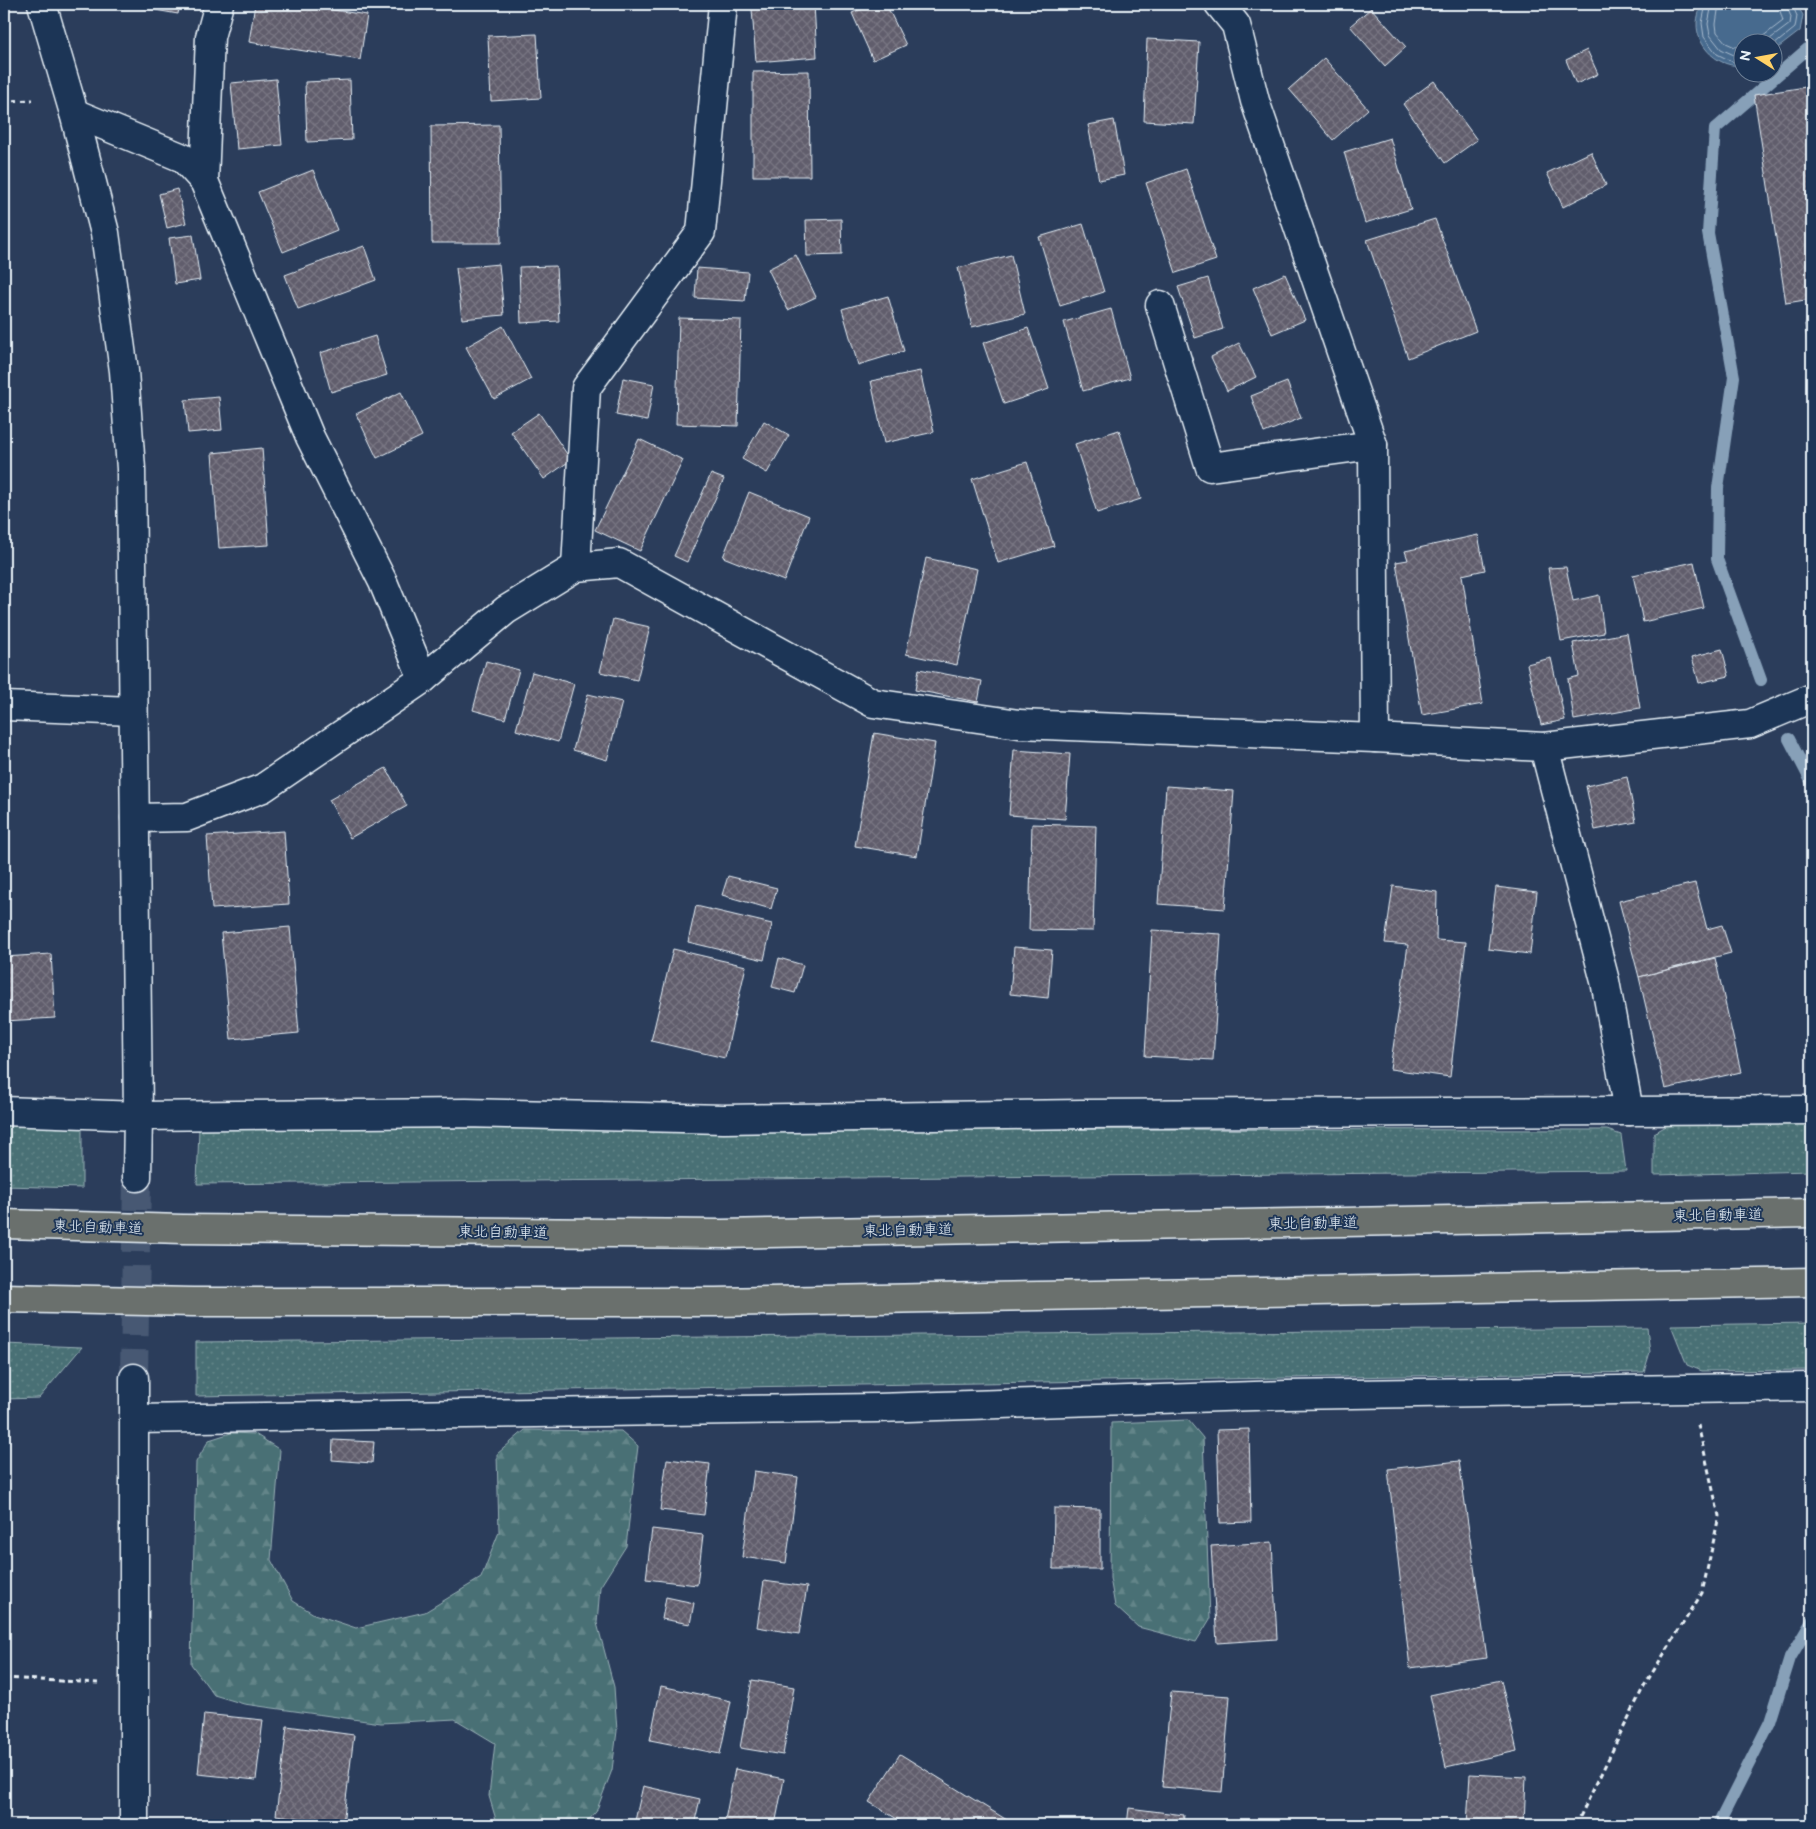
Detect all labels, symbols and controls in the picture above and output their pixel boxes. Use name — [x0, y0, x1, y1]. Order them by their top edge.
north arrow — [1734, 32, 1784, 82]
text: N — [1736, 49, 1755, 62]
street label: 東北自動車道 — [1673, 1205, 1763, 1226]
street label: 東北自動車道 — [1268, 1213, 1358, 1234]
street label: 東北自動車道 — [53, 1216, 143, 1239]
street label: 東北自動車道 — [863, 1220, 953, 1241]
street label: 東北自動車道 — [458, 1222, 548, 1243]

